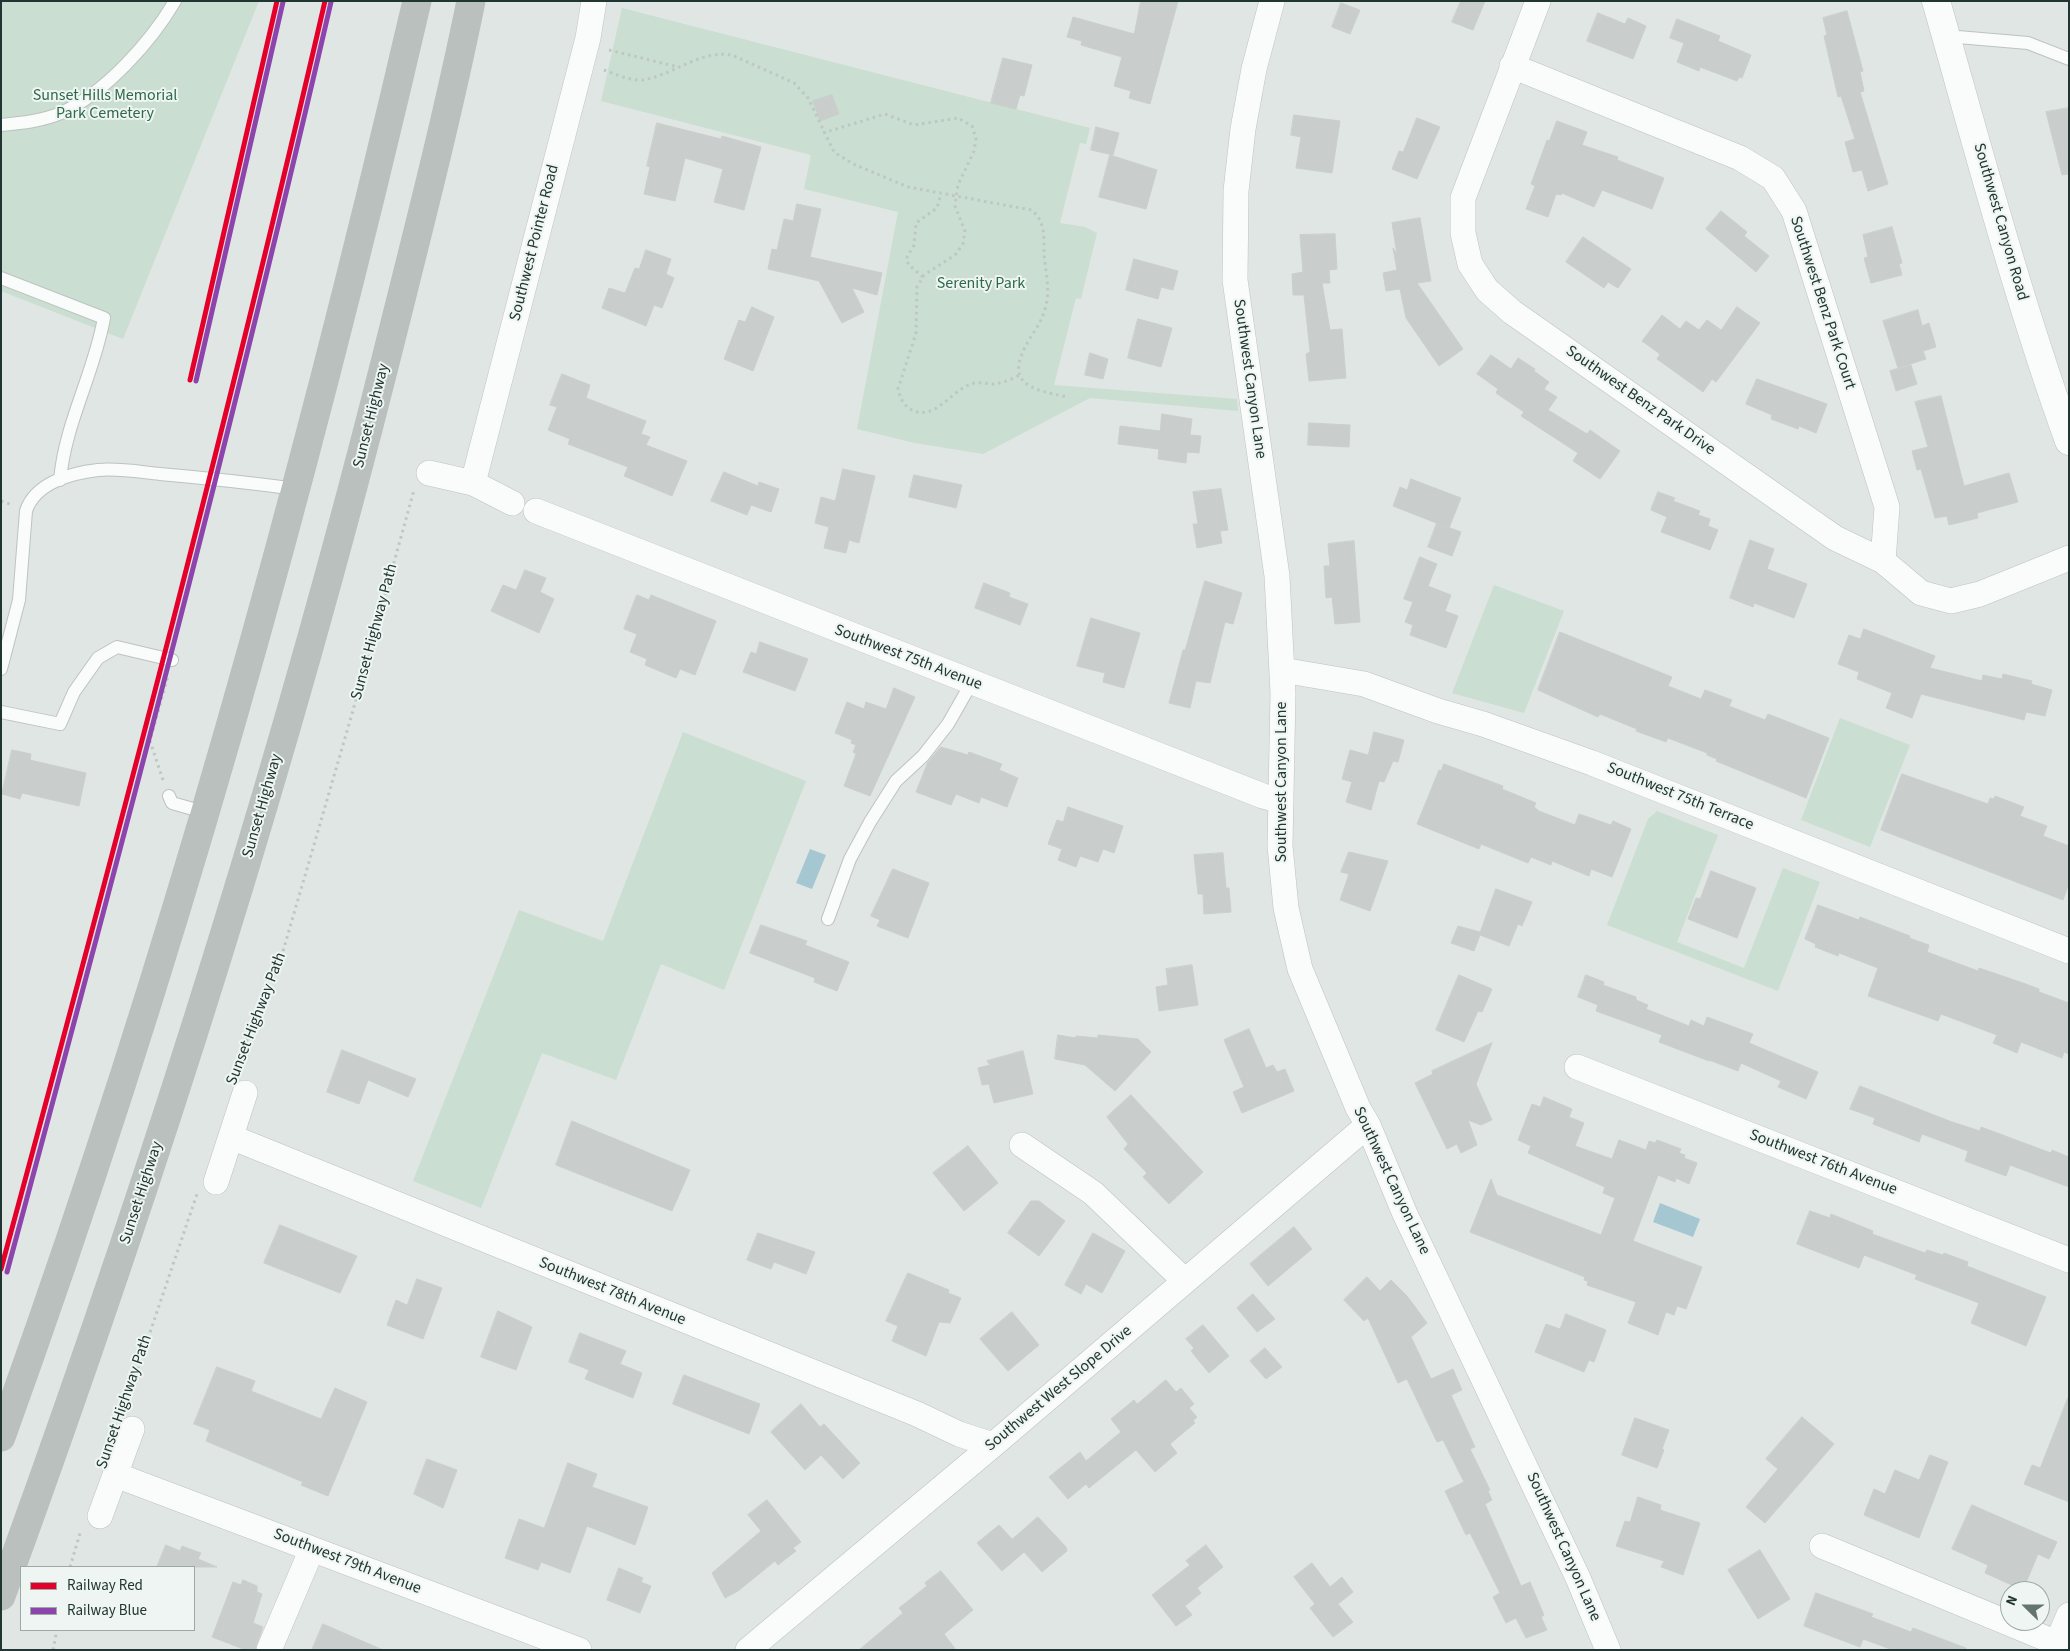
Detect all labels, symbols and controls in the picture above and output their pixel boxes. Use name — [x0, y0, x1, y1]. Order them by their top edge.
park label: Sunset Hills Memorial Park Cemetery — [33, 86, 177, 124]
street label: Southwest Canyon Road — [1968, 141, 2032, 303]
street label: Southwest Pointer Road — [506, 163, 564, 323]
street label: Southwest Benz Park Court — [1785, 214, 1859, 392]
park label: Serenity Park — [937, 274, 1025, 294]
street label: Southwest Canyon Lane — [1228, 298, 1270, 460]
street label: Southwest Benz Park Drive — [1561, 342, 1719, 460]
street label: Sunset Highway — [350, 362, 394, 470]
street label: Sunset Highway Path — [348, 562, 402, 702]
street label: Southwest 75th Avenue — [831, 621, 985, 695]
street label: Southwest Canyon Lane — [1272, 702, 1292, 862]
street label: Sunset Highway — [239, 752, 287, 860]
street label: Southwest 75th Terrace — [1604, 759, 1756, 835]
street label: Sunset Highway Path — [223, 950, 291, 1088]
street label: Southwest Canyon Lane — [1348, 1104, 1434, 1258]
street label: Southwest 76th Avenue — [1746, 1126, 1900, 1200]
street label: Sunset Highway — [116, 1139, 168, 1247]
street label: Southwest 78th Avenue — [536, 1254, 688, 1330]
street label: Southwest West Slope Drive — [982, 1322, 1136, 1456]
street label: Sunset Highway Path — [93, 1332, 157, 1472]
street label: Southwest Canyon Lane — [1522, 1470, 1604, 1624]
street label: Southwest 79th Avenue — [270, 1525, 424, 1599]
legend — [20, 1566, 195, 1631]
text: Railway Red — [67, 1575, 143, 1596]
north arrow — [2000, 1581, 2050, 1631]
text: N — [2001, 1593, 2023, 1609]
text: Railway Blue — [67, 1600, 147, 1621]

